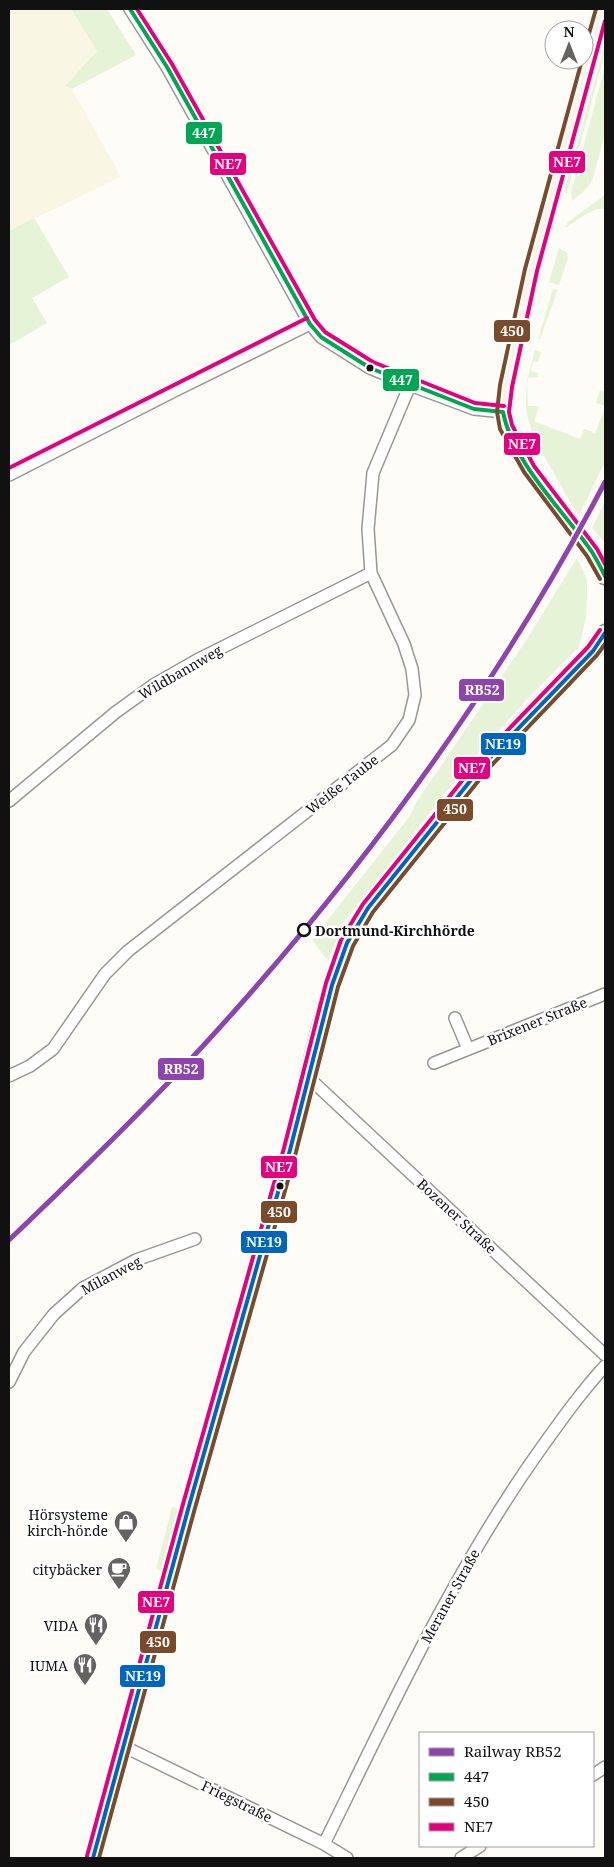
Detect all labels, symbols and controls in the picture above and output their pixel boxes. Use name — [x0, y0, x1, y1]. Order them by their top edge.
north arrow — [544, 20, 594, 70]
text: N — [563, 22, 575, 41]
line badge: 447 — [185, 121, 223, 145]
text: 447 — [192, 123, 216, 142]
line badge: NE7 — [548, 150, 586, 174]
line badge: NE7 — [209, 152, 247, 176]
text: NE7 — [553, 152, 581, 171]
text: NE7 — [214, 154, 242, 173]
line badge: 450 — [493, 319, 531, 343]
text: 450 — [500, 321, 524, 340]
unlabelled marker — [365, 363, 375, 373]
line badge: 447 — [382, 368, 420, 392]
text: 447 — [389, 370, 413, 389]
line badge: NE7 — [503, 432, 541, 456]
text: NE7 — [508, 434, 536, 453]
street label: Wildbannweg — [135, 640, 226, 704]
line badge: RB52 — [458, 678, 505, 702]
text: RB52 — [464, 680, 500, 699]
line badge: NE19 — [480, 732, 527, 756]
text: NE19 — [485, 734, 521, 753]
street label: Weiße Taube — [302, 750, 382, 818]
line badge: NE7 — [453, 756, 491, 780]
text: NE7 — [458, 758, 486, 777]
line badge: 450 — [436, 798, 474, 822]
text: 450 — [443, 799, 467, 818]
place label: Dortmund-Kirchhörde — [315, 921, 475, 940]
marker: Dortmund-Kirchhörde — [297, 923, 311, 937]
street label: Brixener Straße — [484, 992, 590, 1050]
line badge: RB52 — [157, 1057, 205, 1081]
text: RB52 — [163, 1059, 199, 1078]
line badge: NE7 — [260, 1155, 298, 1179]
text: NE7 — [265, 1157, 293, 1176]
street label: Bozener Straße — [413, 1174, 501, 1258]
unlabelled marker — [275, 1181, 285, 1191]
line badge: 450 — [260, 1200, 298, 1224]
text: 450 — [267, 1202, 291, 1221]
line badge: NE19 — [240, 1230, 288, 1254]
text: NE19 — [246, 1232, 282, 1251]
street label: Milanweg — [77, 1251, 145, 1299]
place label: Hörsysteme kirch-hör.de — [27, 1505, 108, 1540]
shop icon: Hörsysteme kirch-hör.de — [113, 1509, 139, 1543]
street label: Meraner Straße — [416, 1546, 484, 1646]
cafe icon: citybäcker — [106, 1556, 132, 1590]
place label: citybäcker — [32, 1560, 102, 1579]
line badge: NE7 — [137, 1590, 175, 1614]
text: NE7 — [142, 1592, 170, 1611]
restaurant icon: VIDA — [83, 1612, 109, 1646]
place label: VIDA — [44, 1616, 78, 1635]
line badge: 450 — [139, 1630, 177, 1654]
text: 450 — [146, 1632, 170, 1651]
restaurant icon: IUMA — [72, 1652, 98, 1686]
place label: IUMA — [30, 1656, 68, 1675]
line badge: NE19 — [119, 1664, 166, 1688]
text: NE19 — [125, 1666, 161, 1685]
legend — [419, 1732, 594, 1847]
text: Railway RB52 — [464, 1741, 562, 1761]
text: 447 — [464, 1766, 489, 1786]
street label: Friegstraße — [199, 1776, 275, 1826]
text: 450 — [464, 1791, 489, 1811]
text: NE7 — [464, 1816, 493, 1836]

